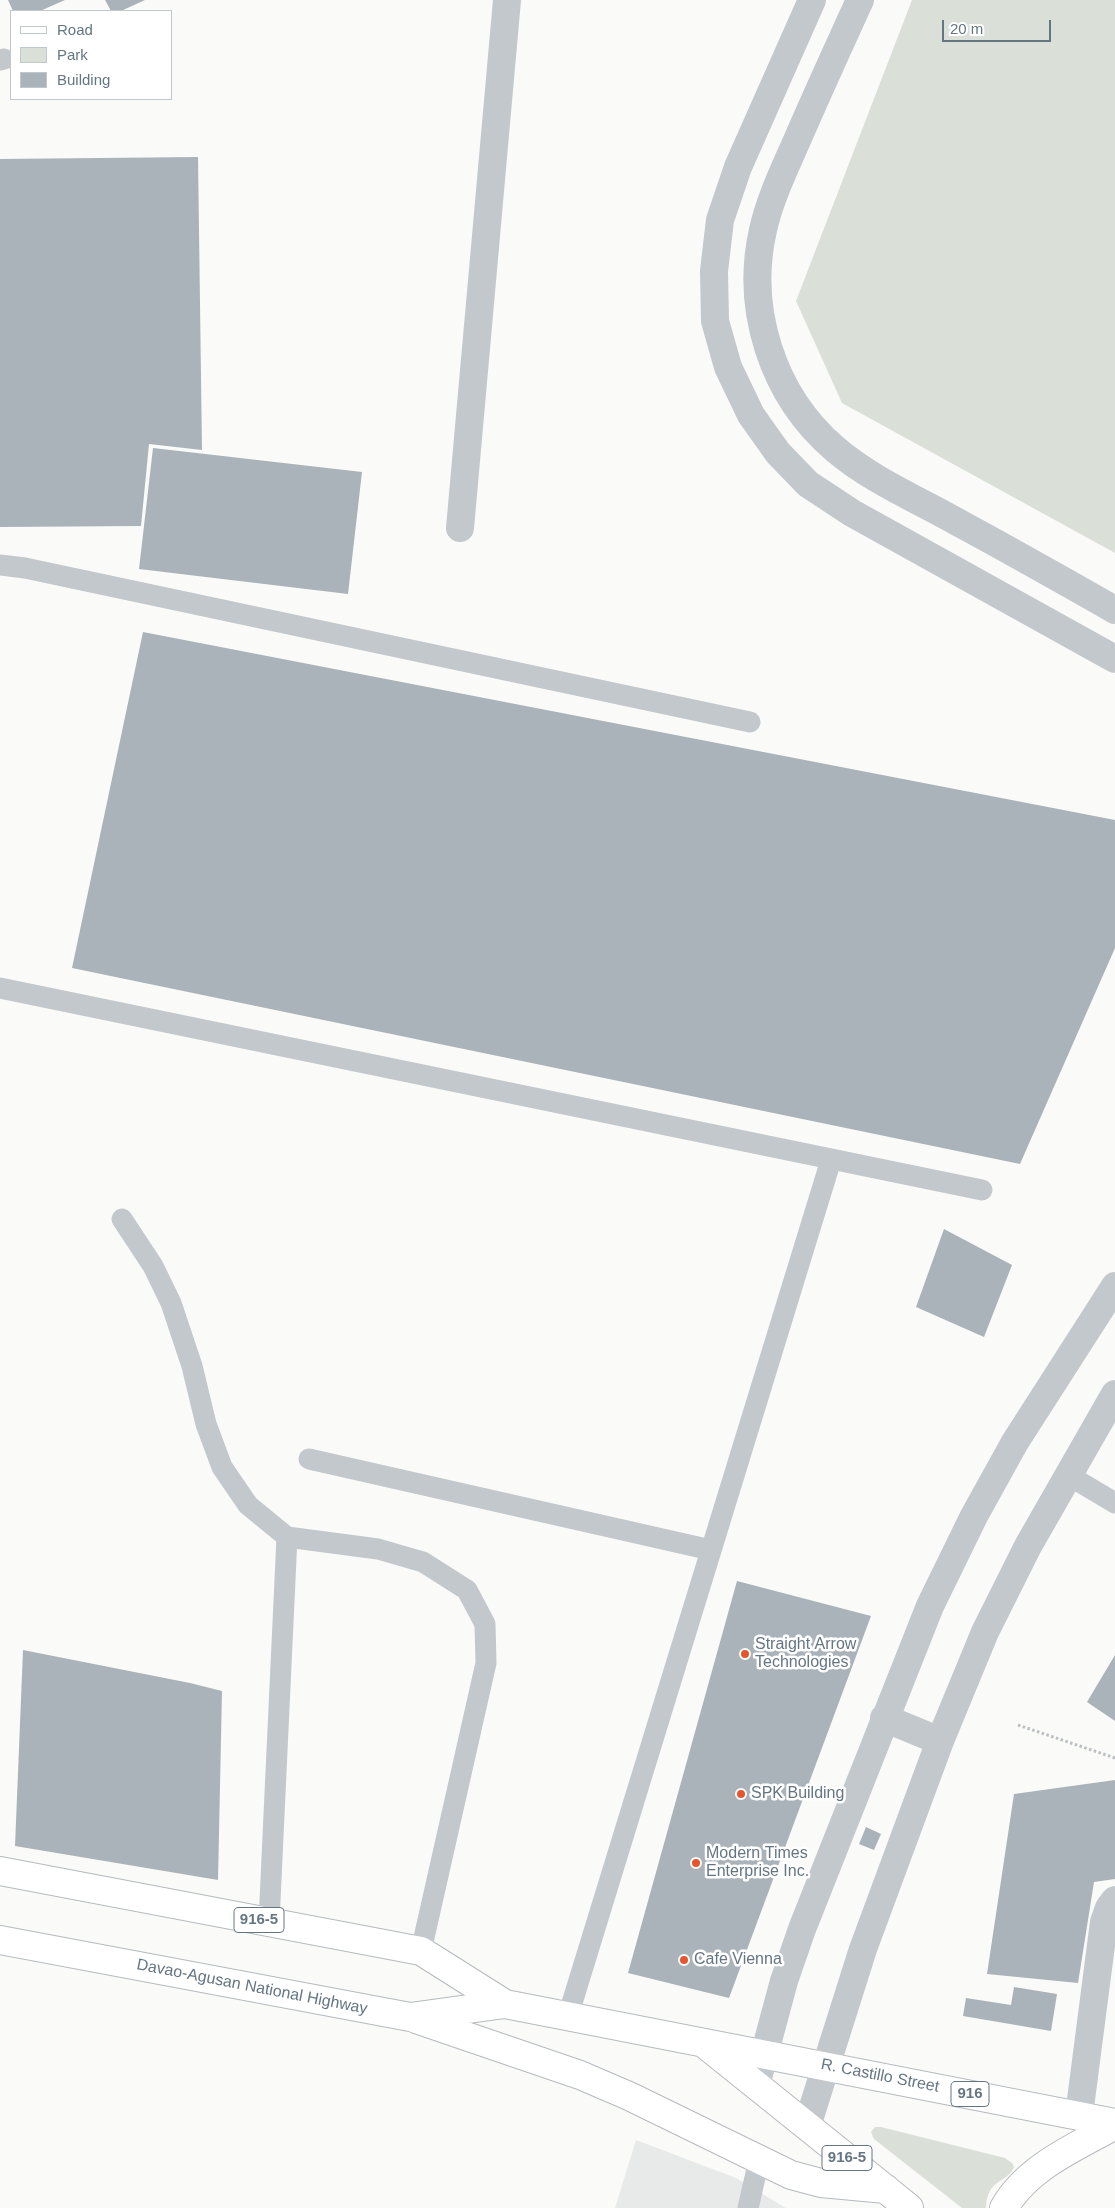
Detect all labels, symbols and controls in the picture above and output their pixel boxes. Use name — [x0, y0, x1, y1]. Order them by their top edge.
legend — [10, 10, 172, 100]
scale bar — [945, 10, 1054, 42]
text: 20 m — [950, 20, 983, 37]
text: Road — [57, 21, 93, 38]
text: Park — [57, 46, 88, 63]
text: Building — [57, 71, 110, 88]
place label: Straight Arrow Technologies — [755, 1635, 856, 1673]
marker: Straight Arrow Technologies — [739, 1648, 751, 1660]
place label: SPK Building — [751, 1784, 844, 1804]
marker: SPK Building — [735, 1788, 747, 1800]
place label: Modern Times Enterprise Inc. — [706, 1844, 809, 1882]
marker: Modern Times Enterprise Inc. — [690, 1857, 702, 1869]
road number: 916-5 — [234, 1908, 284, 1932]
place label: Cafe Vienna — [694, 1950, 782, 1970]
marker: Cafe Vienna — [678, 1954, 690, 1966]
street label: Davao-Agusan National Highway — [135, 1955, 369, 2019]
street label: R. Castillo Street — [819, 2055, 941, 2097]
road number: 916 — [951, 2082, 989, 2106]
road number: 916-5 — [822, 2146, 872, 2170]

